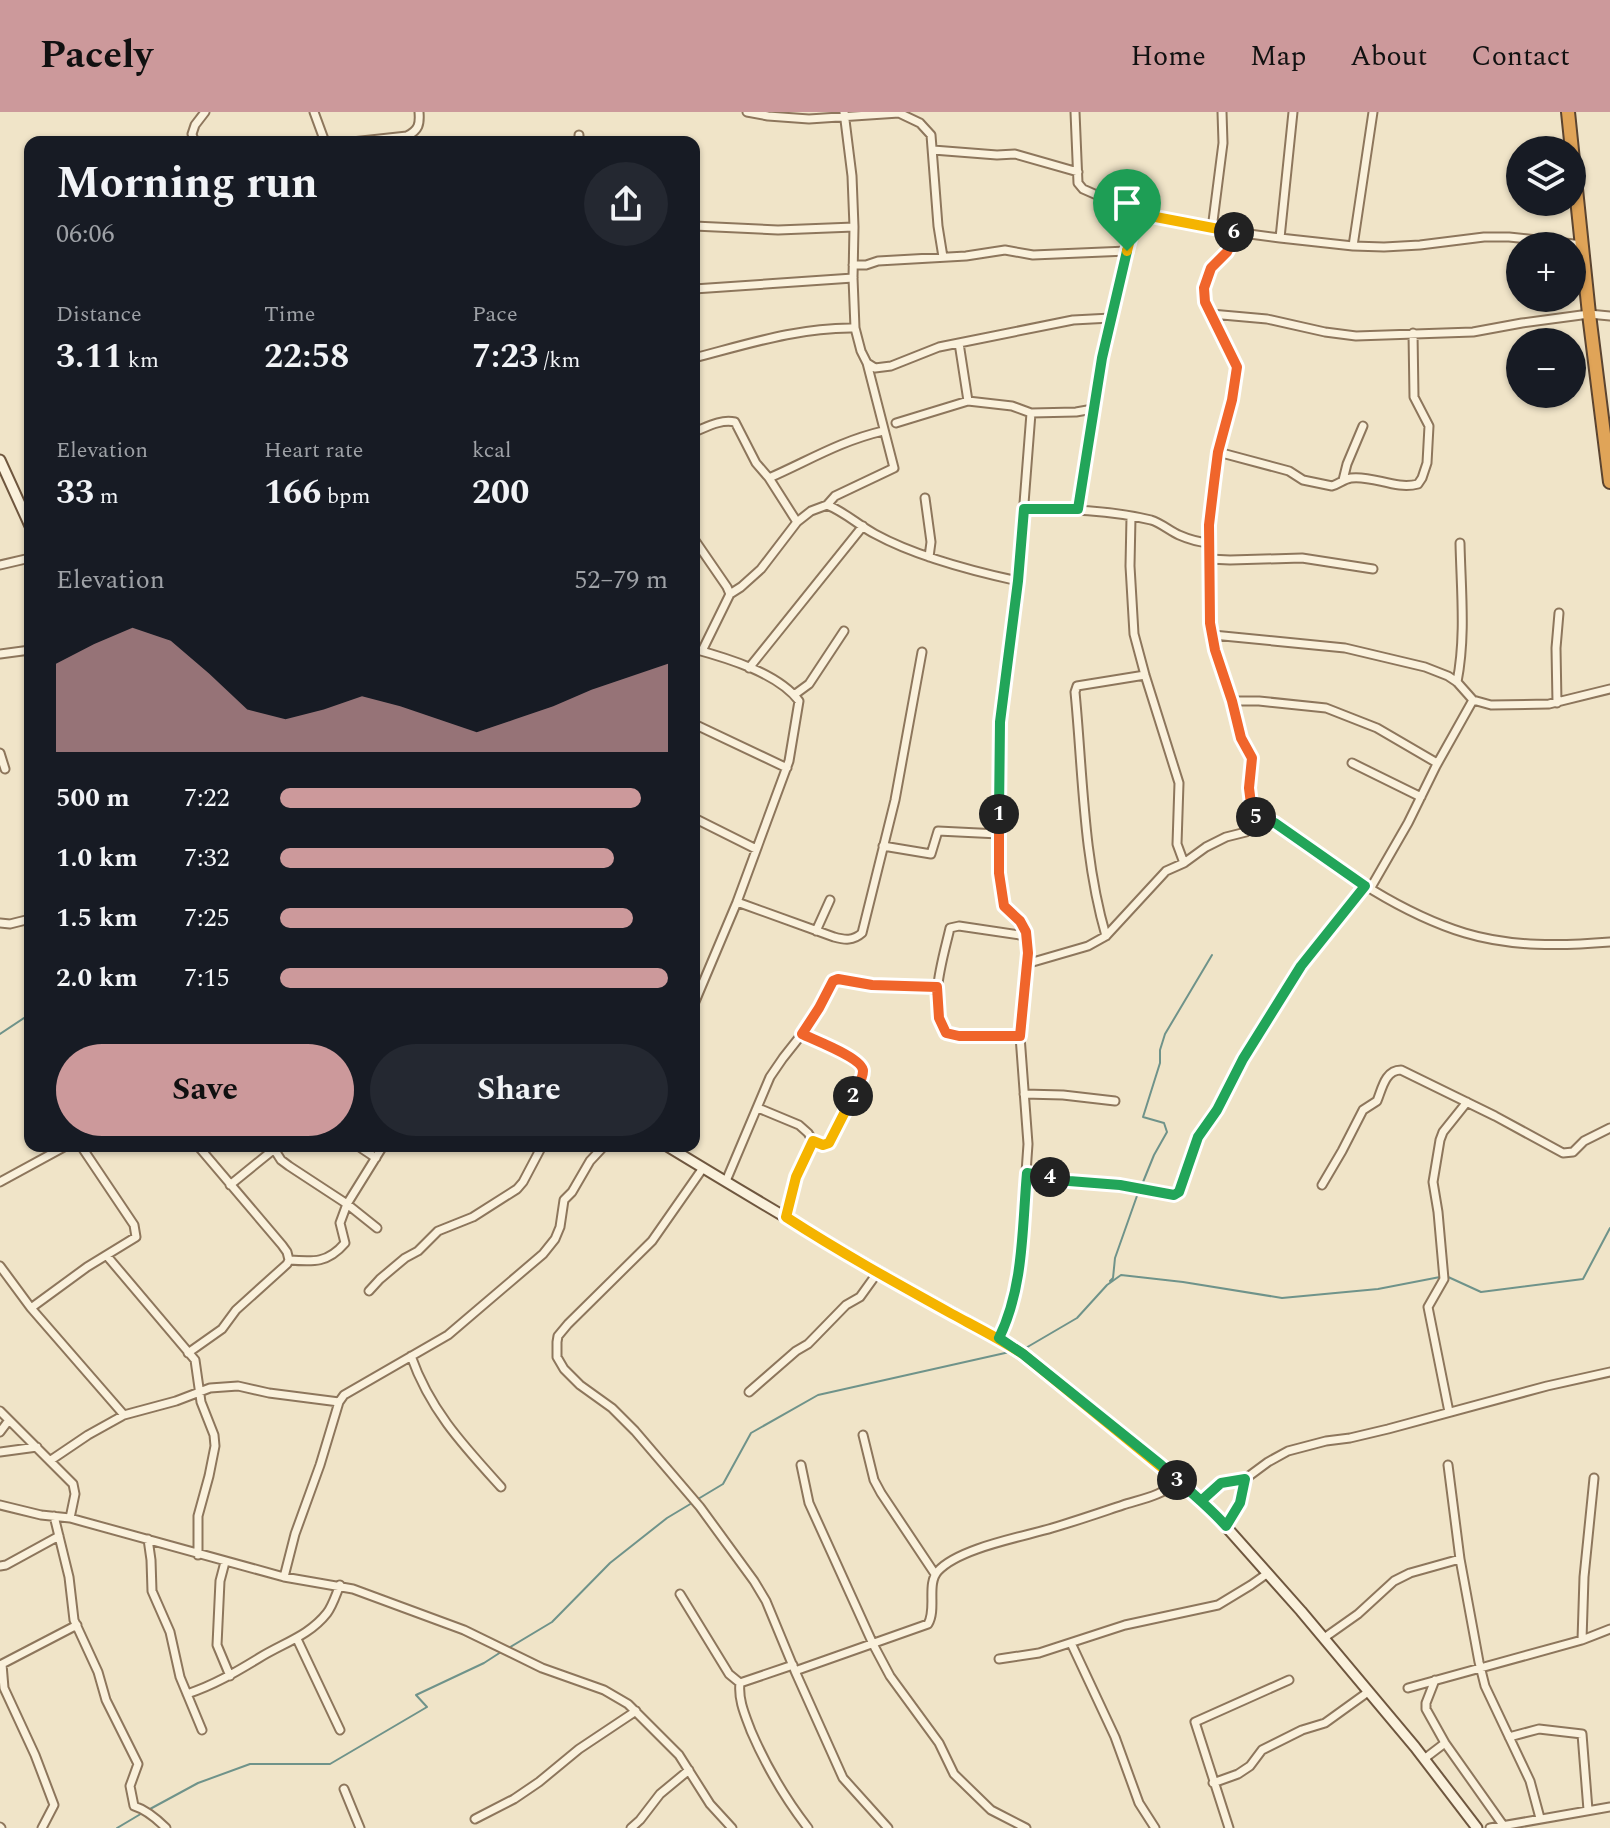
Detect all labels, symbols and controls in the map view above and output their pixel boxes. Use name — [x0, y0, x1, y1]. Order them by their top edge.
text: Pacely — [40, 27, 153, 85]
text: Home — [1130, 35, 1206, 78]
text: Map — [1250, 35, 1306, 78]
text: About — [1350, 35, 1427, 78]
text: Contact — [1471, 35, 1570, 78]
map controls — [1506, 136, 1586, 408]
button: layers — [1506, 136, 1586, 216]
text: Morning run — [56, 150, 318, 217]
button: share — [584, 162, 668, 246]
pin — [1093, 169, 1161, 251]
icon: arrive — [1105, 181, 1149, 225]
pin: 6 — [1214, 212, 1254, 252]
text: 06:06 — [56, 214, 115, 254]
text: 6 — [1228, 215, 1240, 248]
button: + — [1506, 232, 1586, 312]
text: Distance — [56, 298, 142, 331]
text: Time — [264, 298, 315, 331]
text: Pace — [472, 298, 518, 331]
button: − — [1506, 328, 1586, 408]
text: 3.11 — [56, 331, 122, 383]
text: 22:58 — [264, 331, 349, 383]
text: 7:23 — [472, 331, 538, 383]
text: km — [122, 344, 159, 377]
text: /km — [538, 344, 581, 377]
text: Elevation — [56, 434, 148, 467]
text: Heart rate — [264, 434, 364, 467]
text: kcal — [472, 434, 512, 467]
text: 33 — [56, 467, 94, 519]
text: 166 — [264, 467, 321, 519]
text: 200 — [472, 467, 529, 519]
text: m — [94, 480, 119, 513]
text: bpm — [321, 480, 370, 513]
text: Elevation — [56, 560, 165, 600]
text: 52–79 m — [574, 560, 668, 600]
text: 500 m — [56, 778, 130, 818]
text: 7:22 — [184, 778, 230, 818]
pin: 1 — [979, 794, 1019, 834]
text: 1 — [993, 797, 1005, 830]
pin: 5 — [1236, 797, 1276, 837]
text: 5 — [1250, 800, 1262, 833]
text: 1.0 km — [56, 838, 138, 878]
text: 7:32 — [184, 838, 230, 878]
text: 1.5 km — [56, 898, 138, 938]
text: 7:25 — [184, 898, 230, 938]
text: 2.0 km — [56, 958, 138, 998]
text: 7:15 — [184, 958, 230, 998]
button: Save — [56, 1044, 354, 1136]
button: Share — [370, 1044, 668, 1136]
pin: 2 — [833, 1076, 873, 1116]
text: 2 — [847, 1079, 859, 1112]
pin: 4 — [1030, 1157, 1070, 1197]
text: 4 — [1044, 1160, 1056, 1193]
pin: 3 — [1157, 1460, 1197, 1500]
text: 3 — [1171, 1463, 1183, 1496]

